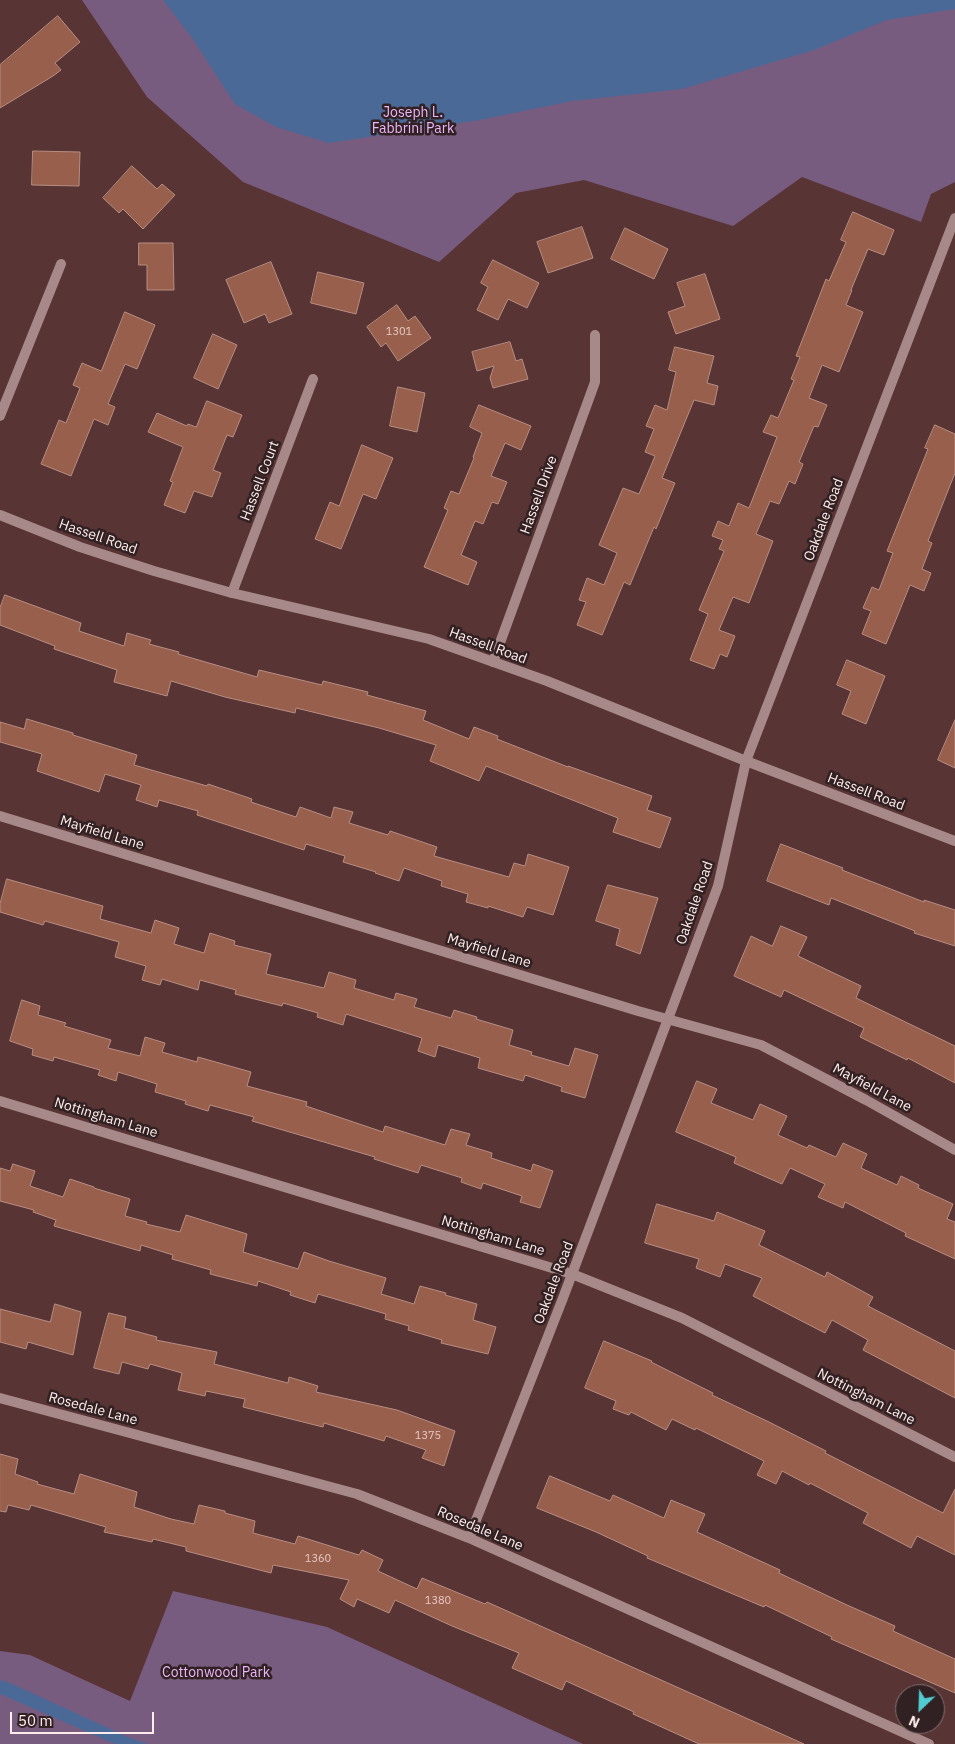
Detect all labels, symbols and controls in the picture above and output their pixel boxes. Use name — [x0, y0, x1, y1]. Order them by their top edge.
park label: Joseph L. Fabbrini Park — [372, 105, 454, 138]
house number: 1301 — [386, 325, 412, 339]
street label: Hassell Court — [237, 439, 283, 523]
street label: Hassell Drive — [517, 454, 561, 536]
street label: Oakdale Road — [801, 476, 847, 564]
street label: Hassell Road — [57, 516, 139, 558]
street label: Hassell Road — [447, 624, 529, 668]
street label: Hassell Road — [825, 770, 907, 814]
street label: Mayfield Lane — [58, 812, 146, 854]
street label: Oakdale Road — [673, 859, 717, 947]
street label: Mayfield Lane — [445, 930, 533, 972]
street label: Mayfield Lane — [830, 1060, 914, 1116]
street label: Nottingham Lane — [52, 1094, 160, 1142]
street label: Nottingham Lane — [439, 1212, 547, 1260]
street label: Oakdale Road — [531, 1239, 577, 1327]
street label: Nottingham Lane — [814, 1365, 918, 1429]
street label: Rosedale Lane — [47, 1389, 139, 1429]
house number: 1375 — [415, 1429, 441, 1443]
street label: Rosedale Lane — [435, 1503, 525, 1555]
house number: 1360 — [305, 1552, 331, 1566]
house number: 1380 — [425, 1594, 451, 1608]
park label: Cottonwood Park — [162, 1665, 270, 1681]
north arrow — [895, 1684, 945, 1734]
scale bar — [12, 1702, 156, 1734]
text: 50 m — [18, 1711, 53, 1730]
text: N — [906, 1712, 923, 1732]

